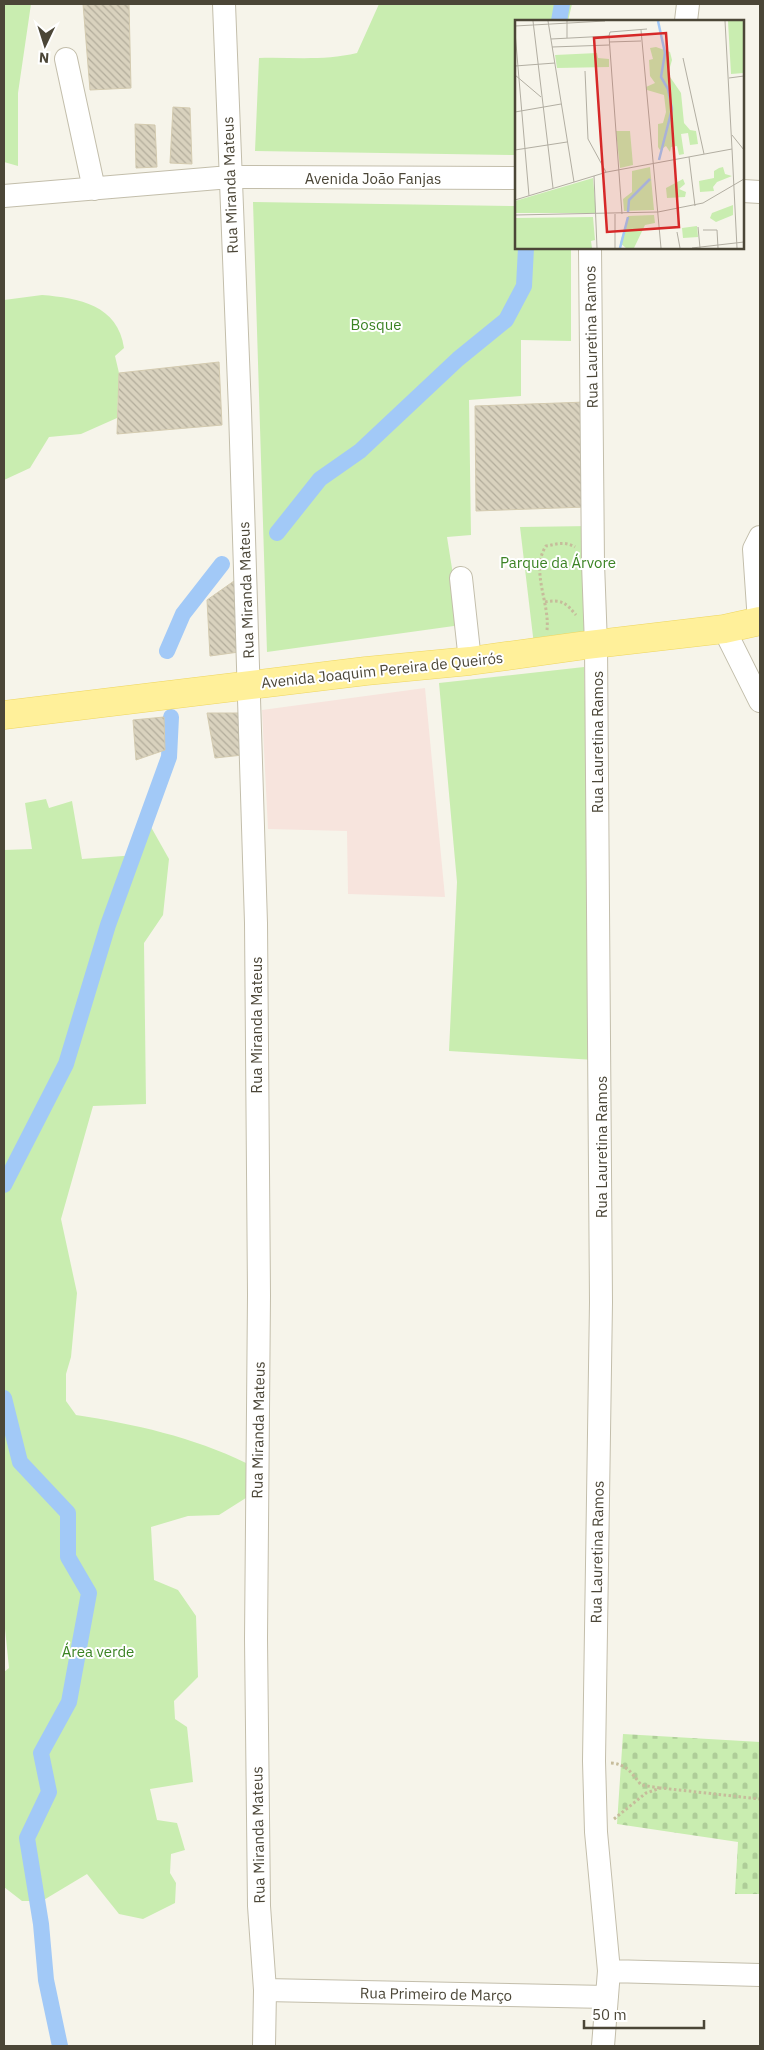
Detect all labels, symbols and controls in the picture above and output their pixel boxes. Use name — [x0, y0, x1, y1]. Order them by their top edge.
north arrow — [20, 20, 70, 70]
inset map — [515, 20, 744, 249]
text: N — [38, 49, 50, 67]
street label: Rua Miranda Mateus — [218, 116, 242, 254]
street label: Avenida João Fanjas — [305, 169, 441, 188]
street label: Rua Lauretina Ramos — [580, 265, 602, 409]
park label: Bosque — [351, 315, 401, 334]
street label: Rua Miranda Mateus — [234, 521, 258, 659]
park label: Parque da Árvore — [500, 553, 616, 572]
street label: Avenida Joaquim Pereira de Queirós — [260, 648, 504, 692]
street label: Rua Lauretina Ramos — [588, 671, 607, 813]
street label: Rua Miranda Mateus — [247, 956, 266, 1094]
street label: Rua Lauretina Ramos — [592, 1076, 611, 1218]
street label: Rua Miranda Mateus — [247, 1361, 269, 1499]
street label: Rua Lauretina Ramos — [586, 1480, 608, 1624]
park label: Área verde — [62, 1642, 134, 1661]
street label: Rua Miranda Mateus — [247, 1766, 269, 1904]
street label: Rua Primeiro de Março — [360, 1983, 512, 2005]
scale bar — [584, 1998, 704, 2030]
text: 50 m — [592, 2005, 627, 2024]

